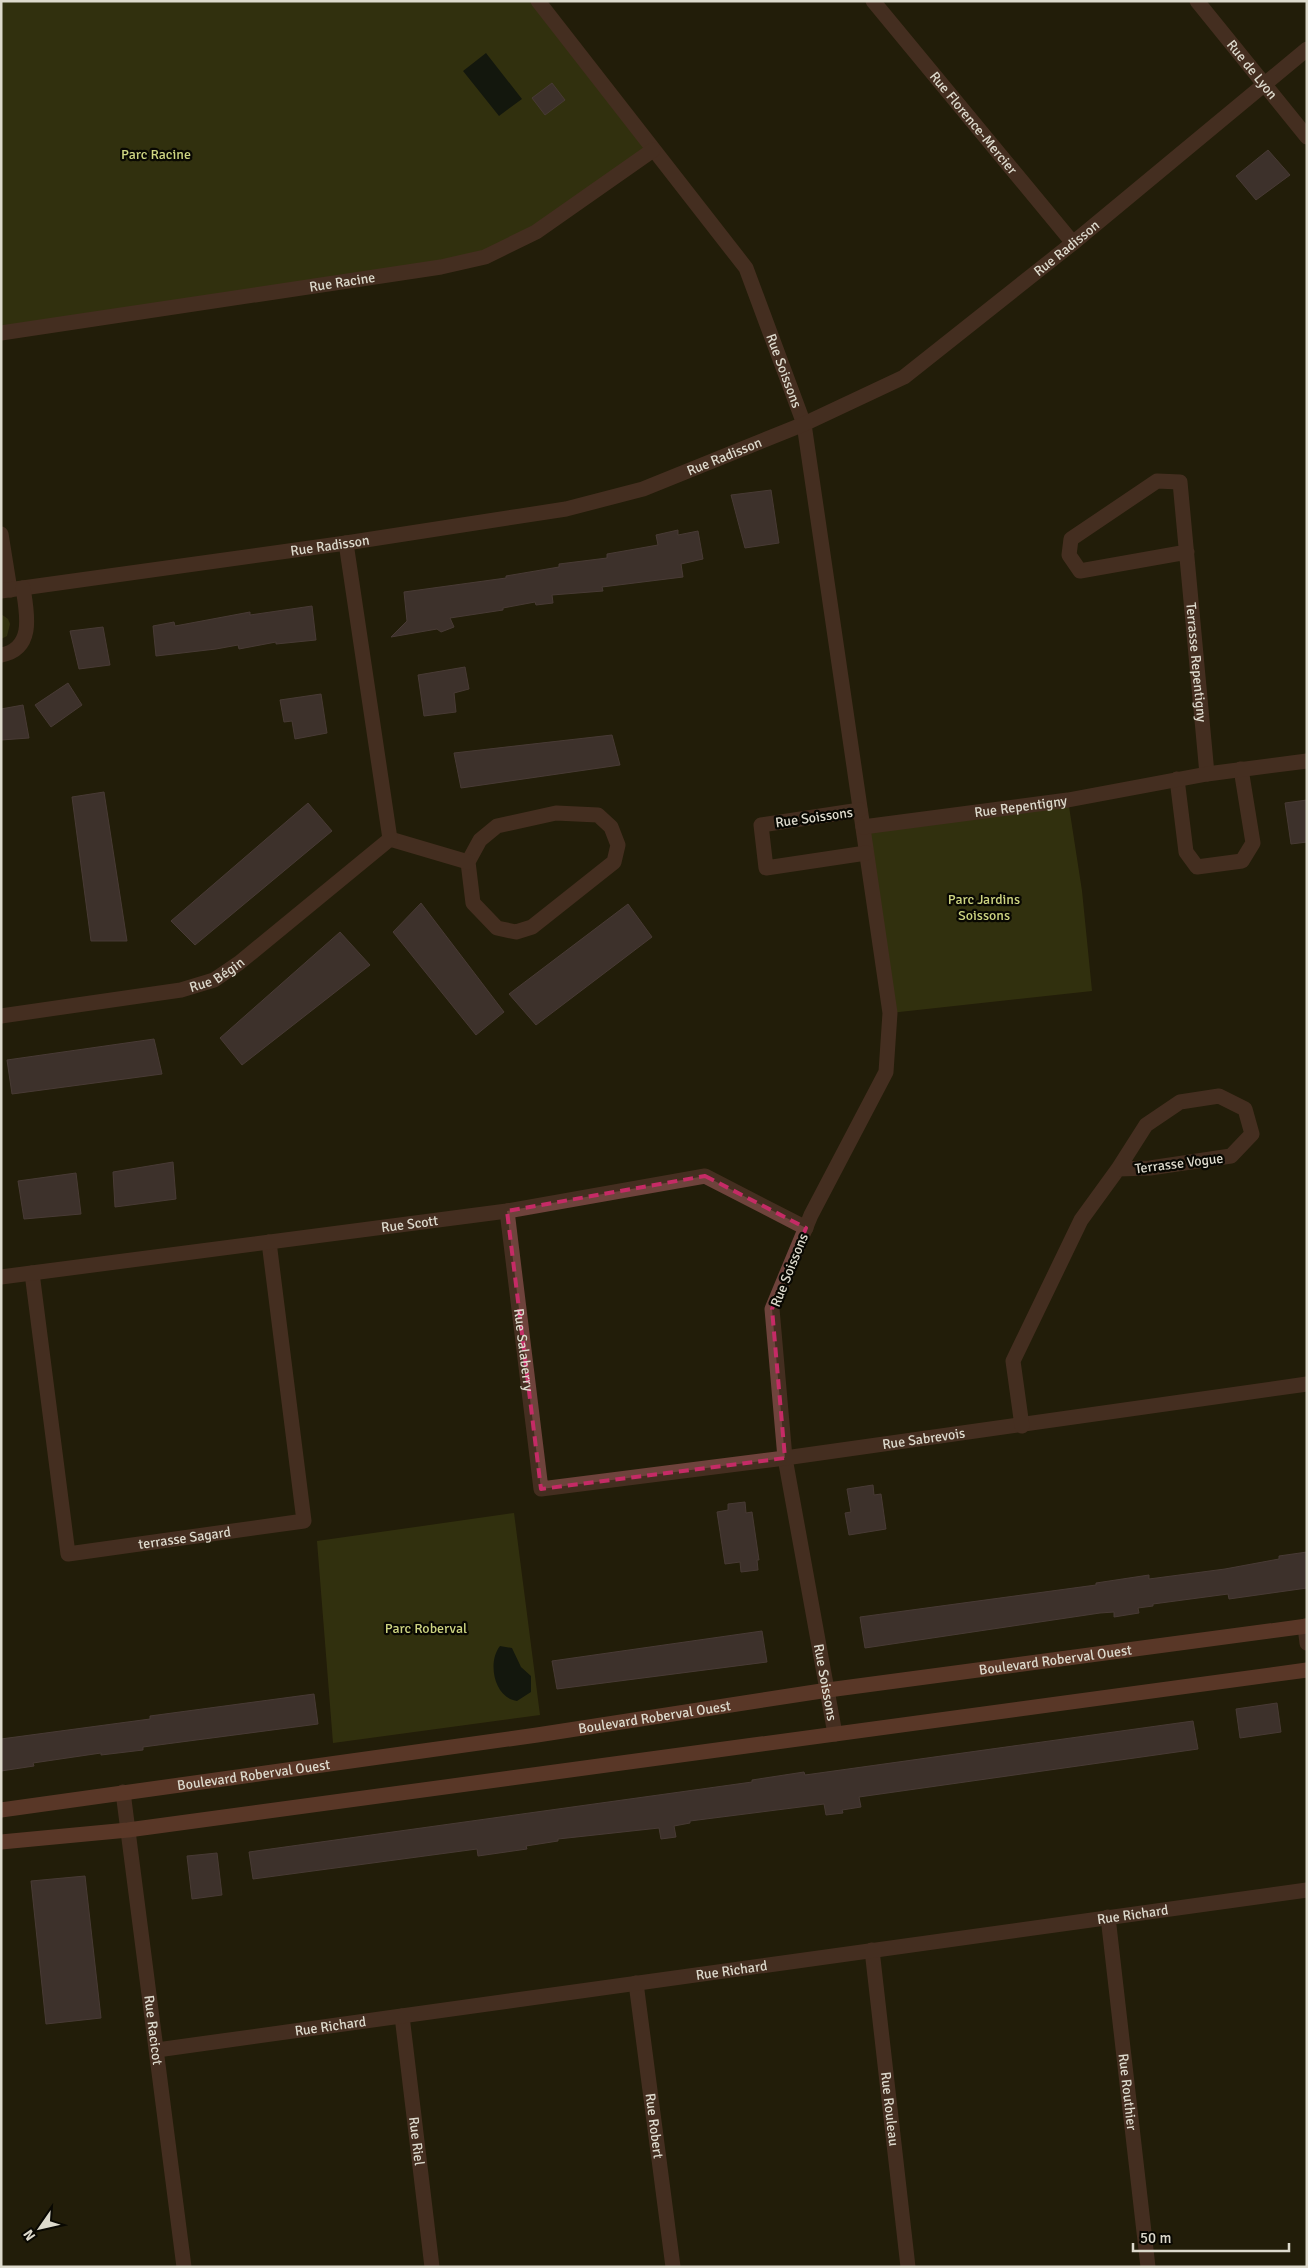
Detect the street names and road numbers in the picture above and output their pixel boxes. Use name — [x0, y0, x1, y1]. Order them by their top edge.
street label: Rue de Lyon — [1223, 37, 1281, 103]
street label: Rue Florence-Mercier — [926, 68, 1021, 179]
street label: Rue Radisson — [1030, 217, 1103, 280]
street label: Rue Racine — [308, 269, 376, 296]
street label: Rue Soissons — [762, 331, 805, 410]
street label: Rue Radisson — [684, 434, 764, 479]
street label: Rue Radisson — [289, 532, 371, 560]
street label: Terrasse Repentigny — [1182, 602, 1210, 723]
street label: Rue Repentigny — [973, 792, 1069, 821]
street label: Rue Soissons — [774, 804, 854, 831]
street label: Rue Bégin — [187, 954, 248, 996]
street label: Terrasse Vogue — [1134, 1150, 1224, 1177]
street label: Rue Scott — [380, 1212, 439, 1236]
street label: Rue Soissons — [767, 1231, 812, 1310]
street label: Rue Salaberry — [510, 1307, 537, 1393]
street label: Rue Sabrevois — [881, 1425, 966, 1453]
street label: terrasse Sagard — [137, 1523, 232, 1553]
street label: Boulevard Roberval Ouest — [978, 1641, 1133, 1679]
street label: Rue Soissons — [810, 1642, 840, 1722]
street label: Boulevard Roberval Ouest — [577, 1697, 732, 1738]
street label: Boulevard Roberval Ouest — [176, 1756, 331, 1794]
street label: Rue Richard — [1096, 1901, 1169, 1928]
street label: Rue Richard — [695, 1957, 768, 1984]
street label: Rue Racicot — [140, 1994, 166, 2066]
street label: Rue Richard — [294, 2013, 367, 2040]
street label: Rue Routhier — [1115, 2052, 1140, 2132]
street label: Rue Rouleau — [877, 2071, 902, 2147]
street label: Rue Robert — [641, 2092, 667, 2160]
street label: Rue Riel — [405, 2116, 428, 2167]

